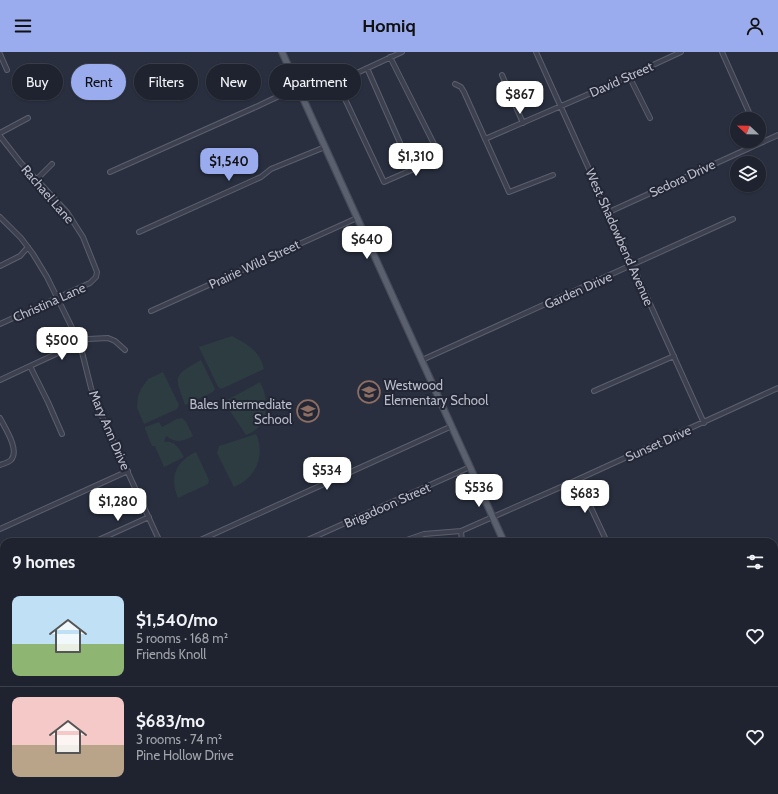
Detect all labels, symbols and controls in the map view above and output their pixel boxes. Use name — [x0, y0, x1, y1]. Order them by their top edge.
icon: menu — [12, 15, 34, 37]
text: Homiq — [362, 15, 416, 37]
icon: person — [744, 15, 766, 37]
street label: David Street — [587, 58, 656, 100]
chip: Buy — [12, 64, 63, 100]
chip: Rent — [71, 64, 126, 100]
chip: Filters — [134, 64, 198, 100]
chip: New — [206, 64, 261, 100]
chip: Apartment — [269, 64, 361, 100]
pin: $867 — [496, 81, 544, 115]
text: $867 — [505, 86, 535, 102]
north arrow — [730, 112, 766, 148]
map controls — [730, 112, 766, 192]
pin: $1,310 — [383, 143, 449, 177]
pin: $1,540 — [196, 148, 262, 182]
text: $1,310 — [398, 148, 434, 164]
text: $1,540 — [209, 153, 249, 169]
street label: Sedora Drive — [646, 156, 718, 200]
button: layers — [730, 156, 766, 192]
street label: Rachael Lane — [18, 161, 78, 227]
street label: West Shadowbend Avenue — [583, 166, 658, 308]
pin: $640 — [343, 226, 391, 260]
text: $640 — [351, 231, 383, 247]
street label: Prairie Wild Street — [206, 236, 302, 292]
street label: Garden Drive — [542, 268, 615, 312]
street label: Christina Lane — [10, 279, 88, 325]
pin: $500 — [38, 327, 86, 361]
text: $500 — [46, 332, 78, 348]
place label: Westwood Elementary School — [384, 377, 488, 408]
school or university icon: Westwood Elementary School — [356, 379, 382, 405]
street label: Mary Ann Drive — [86, 388, 134, 473]
place label: Bales Intermediate School — [189, 396, 292, 427]
school or university icon: Bales Intermediate School — [295, 398, 321, 424]
street label: Sunset Drive — [623, 421, 694, 465]
pin: $534 — [303, 457, 351, 491]
text: $534 — [312, 462, 342, 478]
pin: $536 — [455, 474, 503, 508]
street label: Brigadoon Street — [342, 479, 433, 531]
text: $536 — [465, 479, 493, 495]
pin: $683 — [561, 480, 609, 514]
text: $683 — [570, 485, 600, 501]
pin: $1,280 — [85, 488, 151, 522]
text: $1,280 — [98, 493, 138, 509]
icon: filters — [744, 551, 766, 573]
text: 9 homes — [12, 552, 75, 572]
text: $1,540/mo — [136, 610, 218, 630]
icon: home — [44, 612, 92, 660]
icon: heart — [744, 625, 766, 647]
text: 5 rooms · 168 m² — [136, 630, 228, 646]
text: Friends Knoll — [136, 646, 206, 662]
text: $683/mo — [136, 711, 205, 731]
icon: home — [44, 713, 92, 761]
icon: heart — [744, 726, 766, 748]
text: 3 rooms · 74 m² — [136, 731, 222, 747]
text: Pine Hollow Drive — [136, 747, 234, 763]

